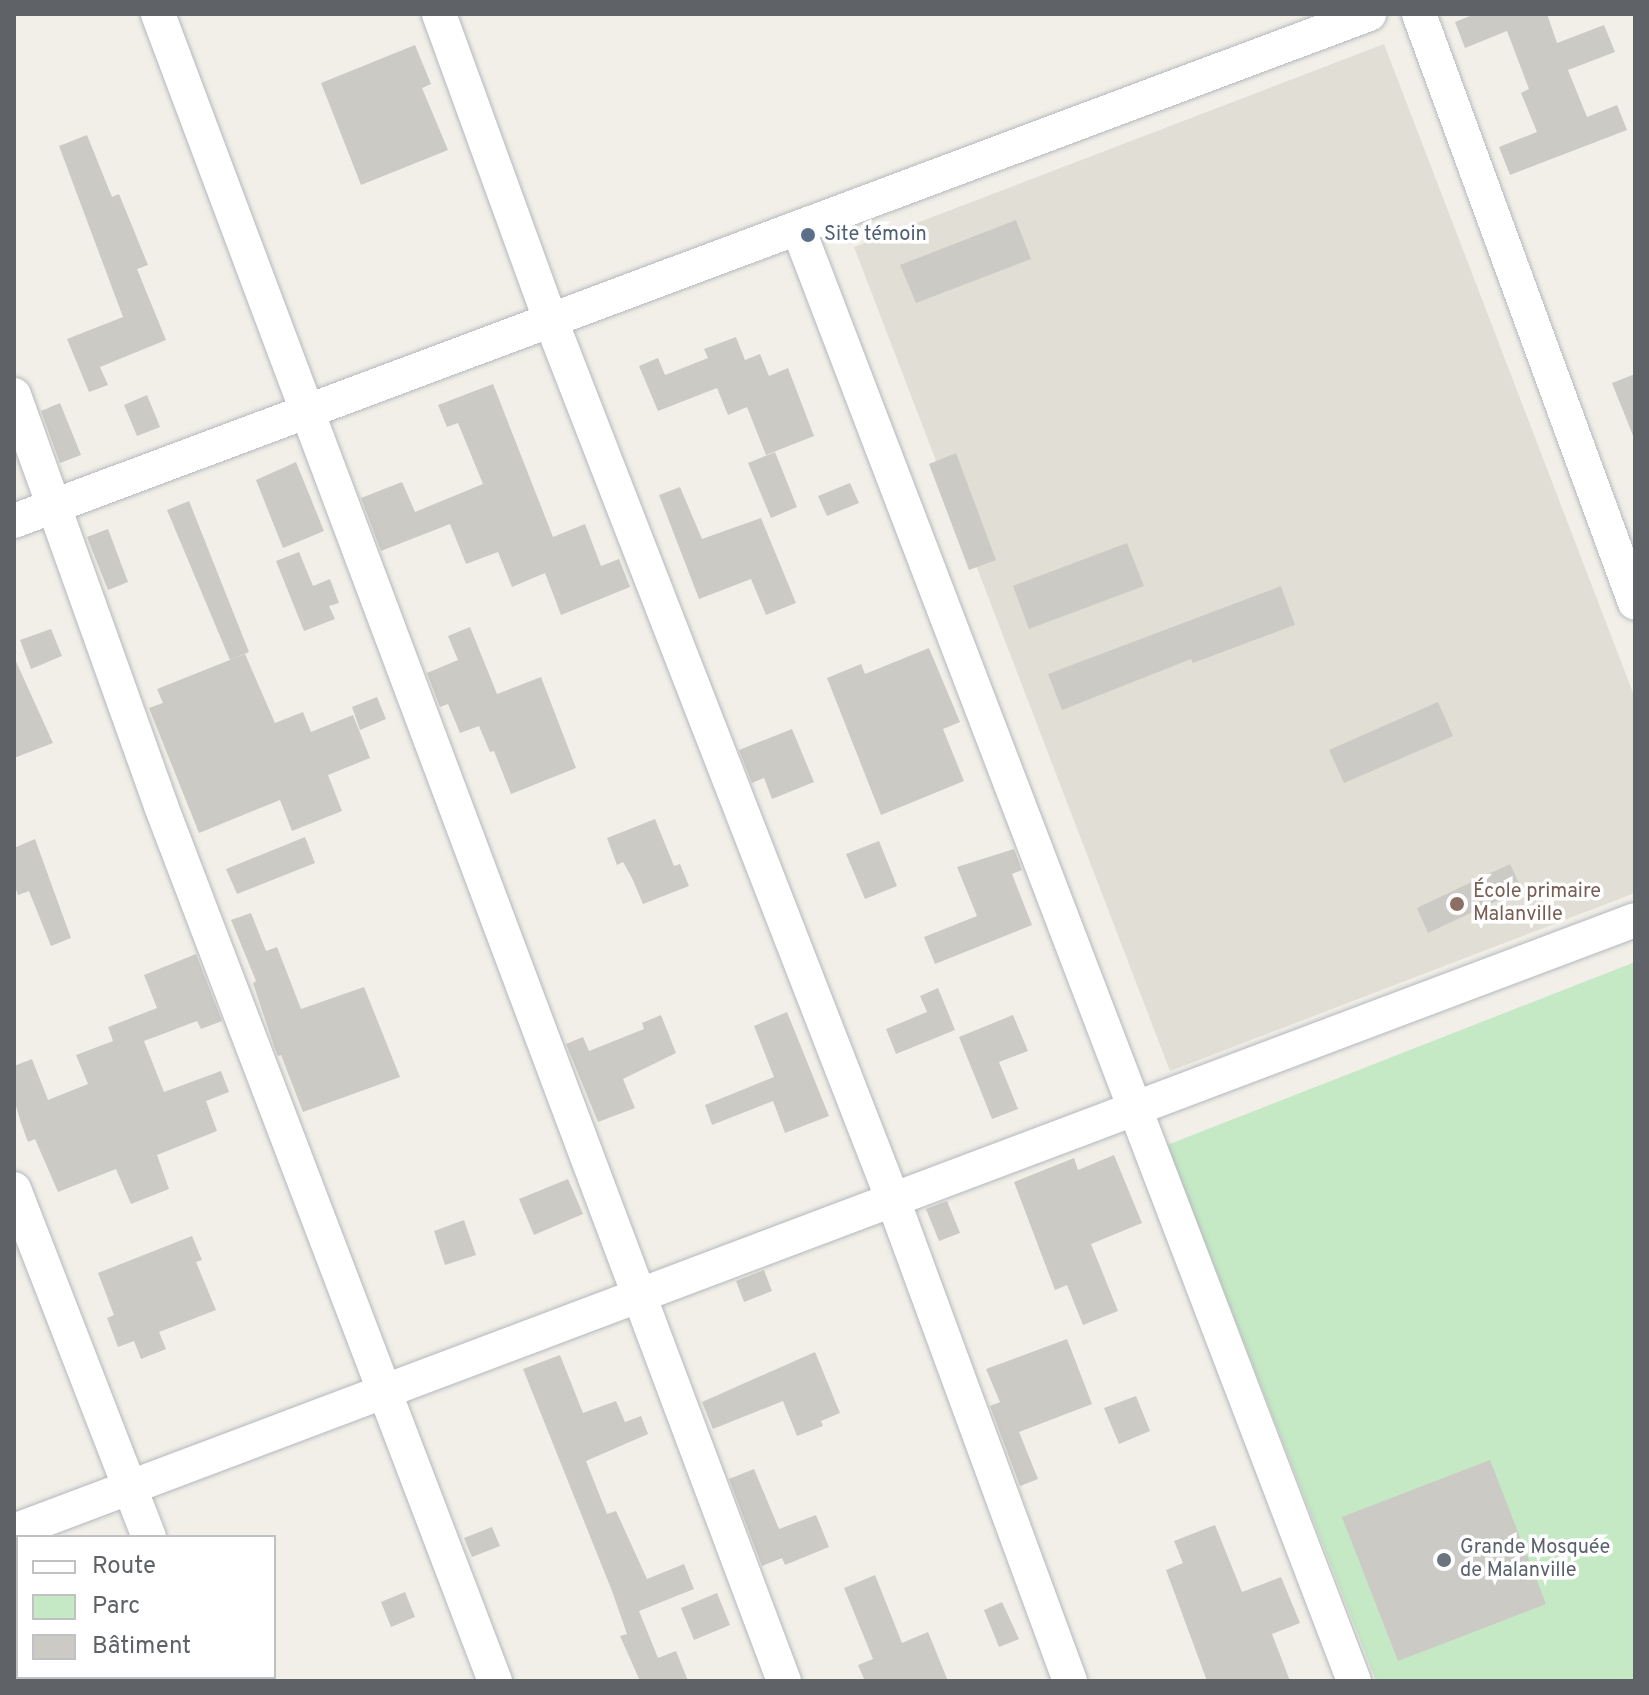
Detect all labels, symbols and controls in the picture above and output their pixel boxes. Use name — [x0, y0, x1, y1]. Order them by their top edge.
place label: Site témoin — [824, 223, 927, 247]
marker: Site témoin — [799, 226, 817, 244]
place label: École primaire Malanville — [1473, 880, 1601, 927]
marker: École primaire Malanville — [1448, 895, 1466, 913]
legend — [16, 1535, 276, 1679]
place label: Grande Mosquée de Malanville — [1460, 1536, 1610, 1583]
marker: Grande Mosquée de Malanville — [1435, 1551, 1453, 1569]
text: Route — [92, 1552, 156, 1582]
text: Parc — [92, 1592, 140, 1622]
text: Bâtiment — [92, 1632, 191, 1662]

